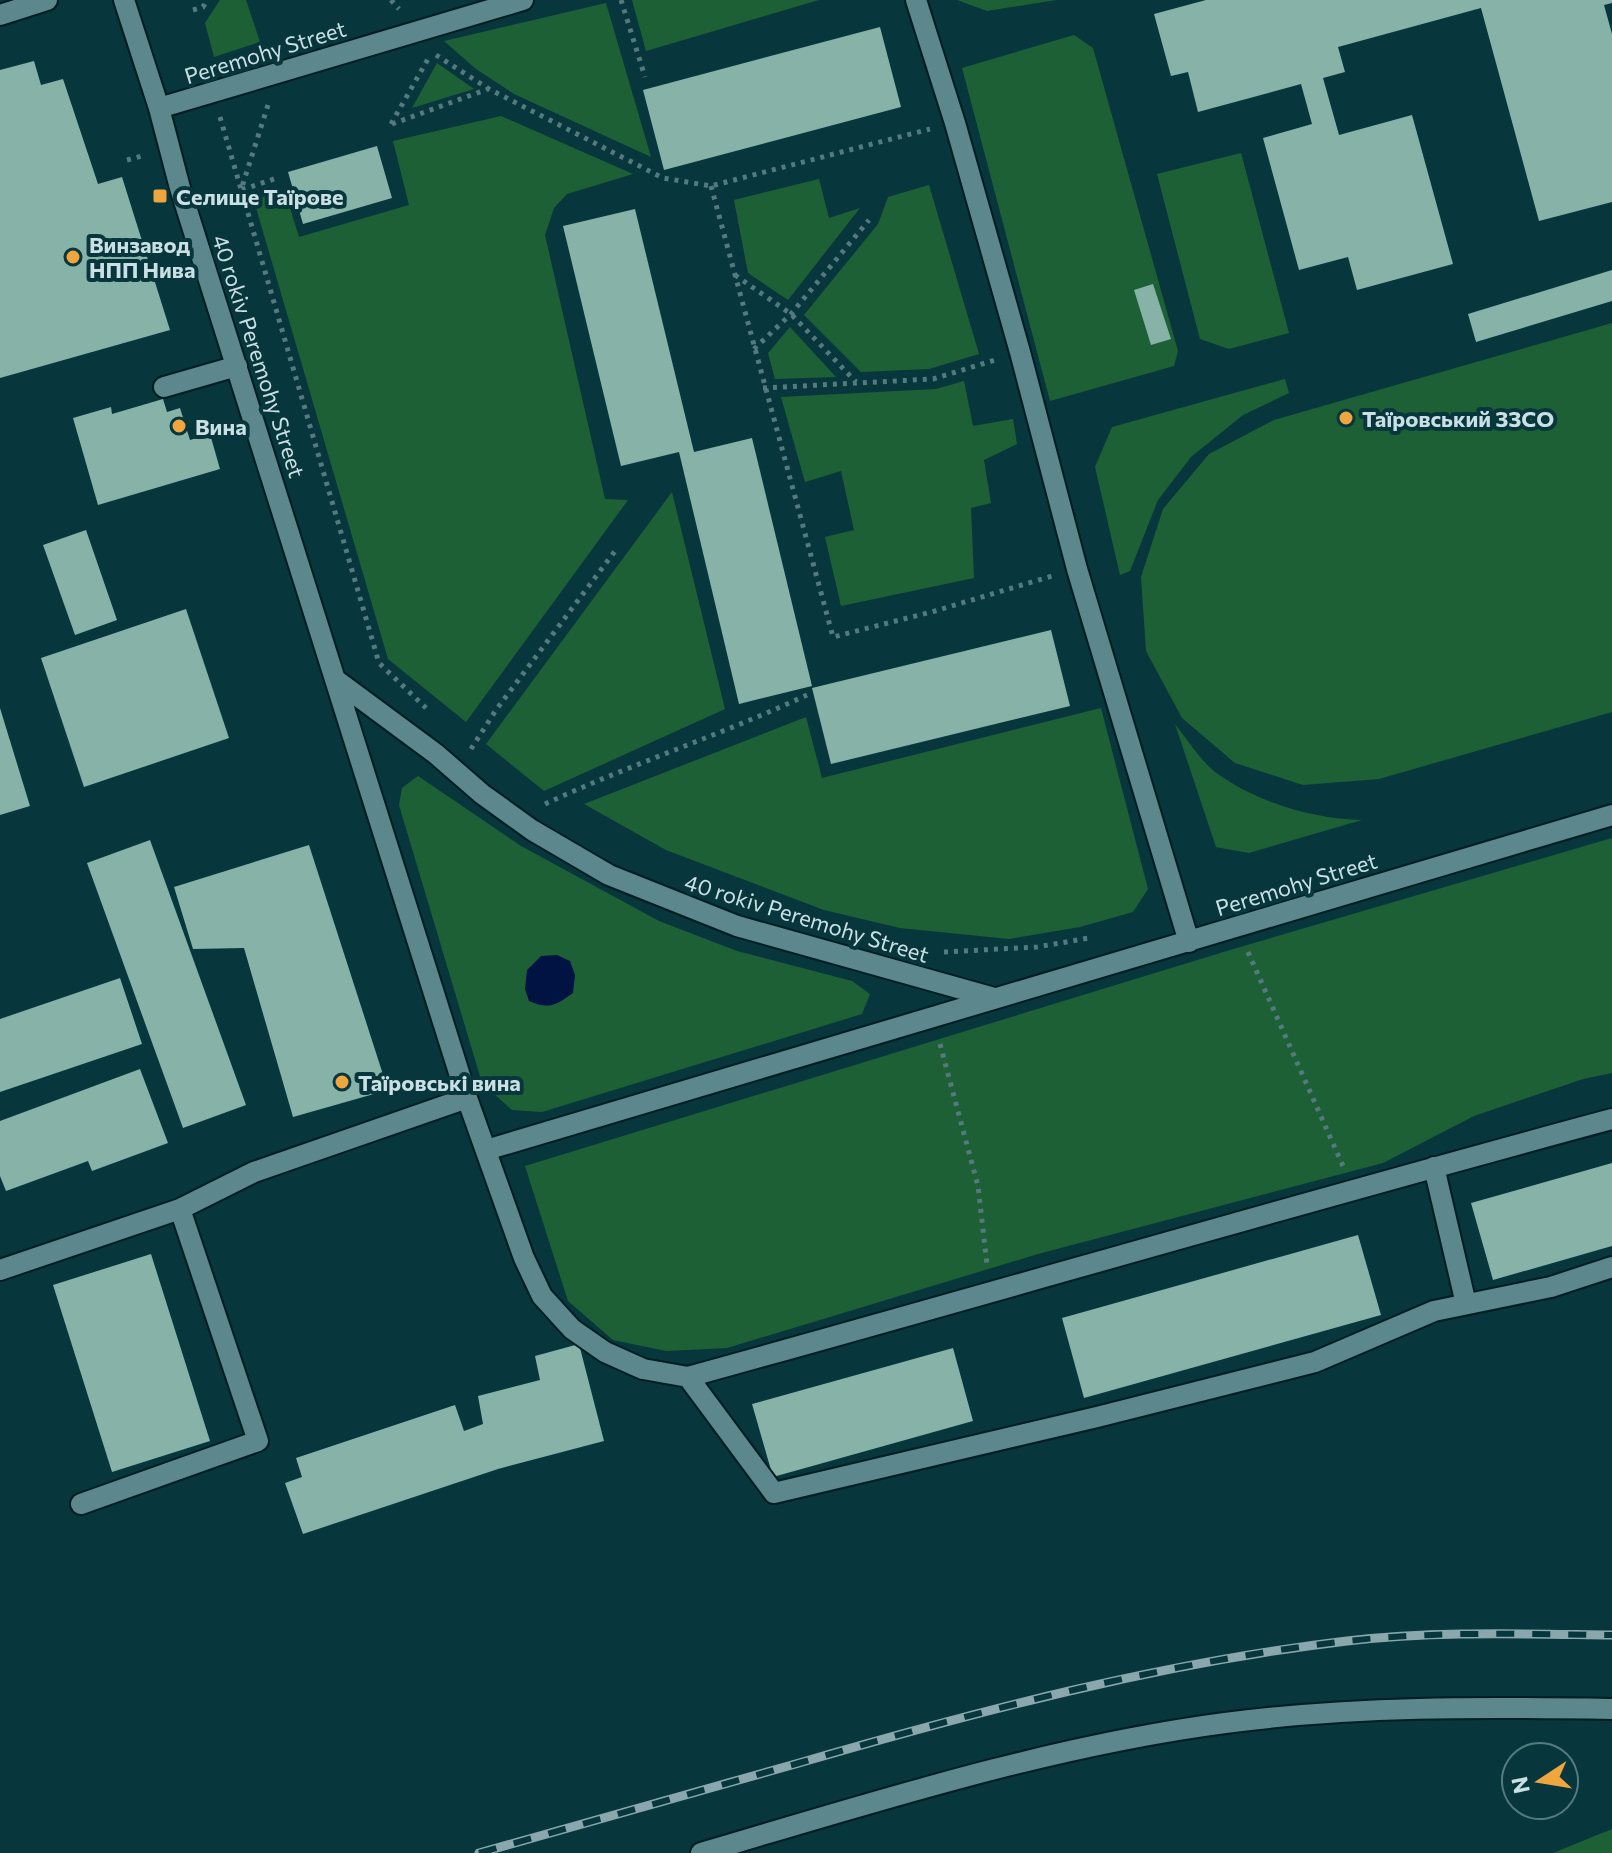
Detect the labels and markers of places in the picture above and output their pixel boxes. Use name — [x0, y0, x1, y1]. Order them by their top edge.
place label: Селище Таїрове — [176, 183, 344, 210]
marker: Селище Таїрове — [151, 187, 169, 205]
place label: Винзавод НПП Нива — [89, 231, 195, 283]
marker: Винзавод НПП Нива — [64, 248, 82, 266]
place label: Таїровський ЗЗСО — [1362, 405, 1554, 432]
marker: Таїровський ЗЗСО — [1337, 409, 1355, 427]
place label: Вина — [195, 413, 247, 440]
marker: Вина — [170, 417, 188, 435]
place label: Таїровські вина — [358, 1069, 521, 1096]
marker: Таїровські вина — [333, 1073, 351, 1091]

